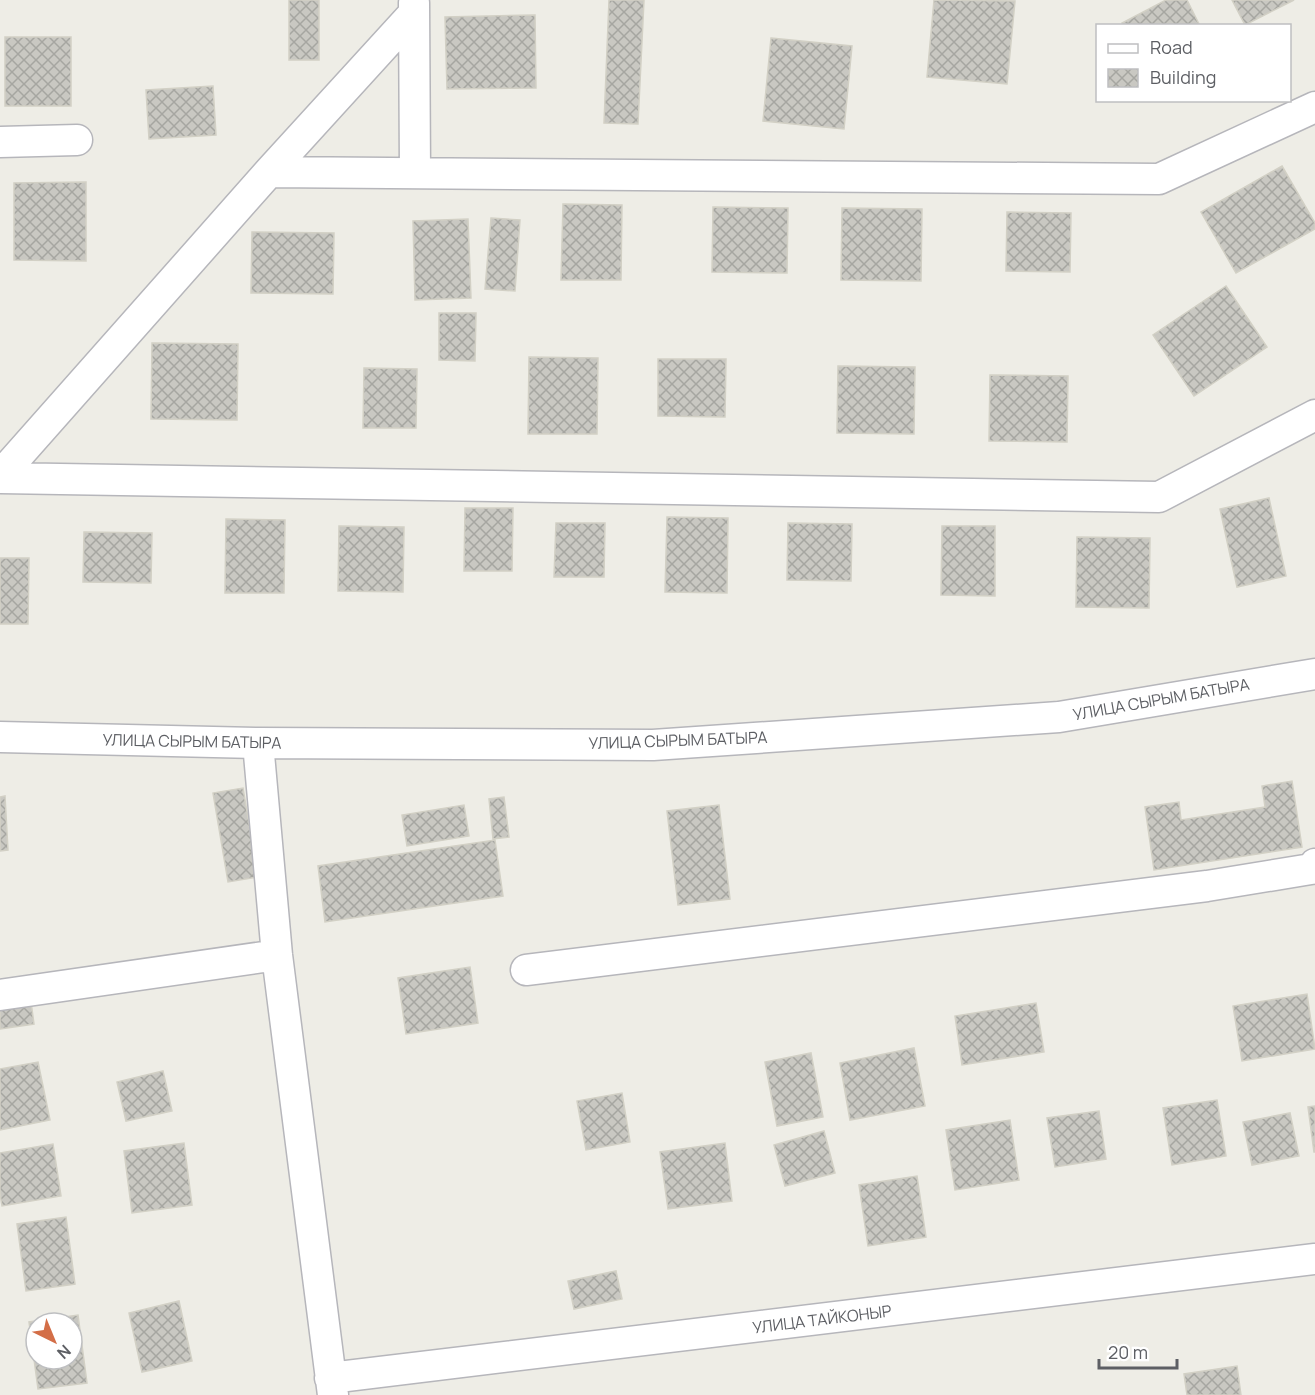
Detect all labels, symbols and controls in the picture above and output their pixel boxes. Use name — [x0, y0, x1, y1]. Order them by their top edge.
legend — [1096, 24, 1291, 102]
text: Road — [1150, 35, 1193, 59]
text: Building — [1150, 65, 1216, 89]
street label: УЛИЦА СЫРЫМ БАТЫРА — [1071, 673, 1251, 725]
street label: УЛИЦА СЫРЫМ БАТЫРА — [588, 726, 768, 754]
street label: УЛИЦА СЫРЫМ БАТЫРА — [102, 728, 282, 754]
street label: УЛИЦА ТАЙКОНЫР — [751, 1300, 893, 1338]
north arrow — [24, 1311, 84, 1371]
scale bar — [1099, 1332, 1177, 1370]
text: N — [53, 1340, 76, 1364]
text: 20 m — [1108, 1340, 1148, 1364]

